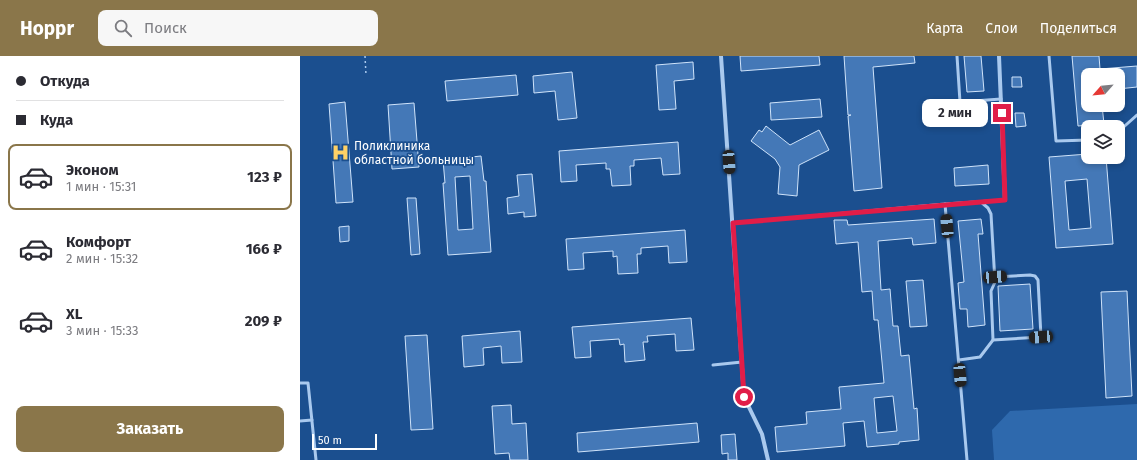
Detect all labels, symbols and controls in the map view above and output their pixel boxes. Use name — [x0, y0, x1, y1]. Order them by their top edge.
search box — [98, 10, 378, 46]
text: Hoppr — [20, 17, 74, 40]
icon: search — [112, 17, 134, 39]
text: Поиск — [144, 19, 187, 37]
text: Карта — [926, 20, 963, 37]
text: Слои — [985, 20, 1018, 37]
text: Поделиться — [1040, 20, 1117, 37]
north arrow — [1081, 68, 1125, 112]
map controls — [1081, 68, 1125, 164]
text: Откуда — [40, 72, 90, 90]
callout: 2 мин — [922, 99, 988, 127]
route end — [993, 104, 1011, 122]
text: 2 мин — [938, 105, 972, 120]
text: Куда — [40, 111, 73, 129]
button: layers — [1081, 120, 1125, 164]
place label: Поликлиника областной больницы — [354, 139, 474, 167]
hospital icon: Поликлиника областной больницы — [331, 143, 351, 163]
car — [722, 150, 736, 174]
icon: car — [18, 159, 54, 195]
text: Эконом — [66, 161, 119, 179]
text: 123 ₽ — [247, 168, 282, 186]
text: 1 мин · 15:31 — [66, 179, 137, 194]
car — [940, 214, 954, 238]
icon: car — [18, 231, 54, 267]
text: Комфорт — [66, 233, 131, 251]
text: 166 ₽ — [246, 240, 282, 258]
text: 2 мин · 15:32 — [66, 251, 138, 266]
car — [983, 270, 1007, 284]
icon: car — [18, 303, 54, 339]
text: XL — [66, 305, 82, 323]
text: 209 ₽ — [245, 312, 282, 330]
text: 3 мин · 15:33 — [66, 323, 139, 338]
car — [1029, 330, 1053, 344]
car — [953, 363, 967, 387]
route start — [735, 388, 753, 406]
button: Заказать — [16, 406, 284, 452]
scale bar — [312, 432, 377, 451]
text: 50 m — [318, 434, 342, 447]

